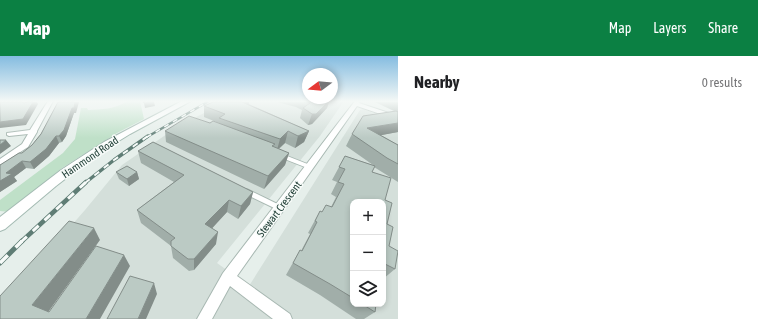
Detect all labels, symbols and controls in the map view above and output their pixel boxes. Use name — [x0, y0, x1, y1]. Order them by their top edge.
text: Map — [20, 17, 51, 39]
text: Map — [609, 20, 631, 36]
text: Layers — [653, 20, 686, 36]
text: Share — [708, 20, 738, 36]
north arrow — [302, 68, 338, 104]
text: Nearby — [414, 72, 460, 92]
text: 0 results — [702, 75, 742, 90]
street label: Hammond Road — [59, 134, 121, 180]
street label: Stewart Crescent — [254, 179, 304, 239]
map controls — [350, 199, 386, 307]
button: + — [350, 199, 386, 235]
button: − — [350, 235, 386, 271]
button: layers — [350, 271, 386, 307]

